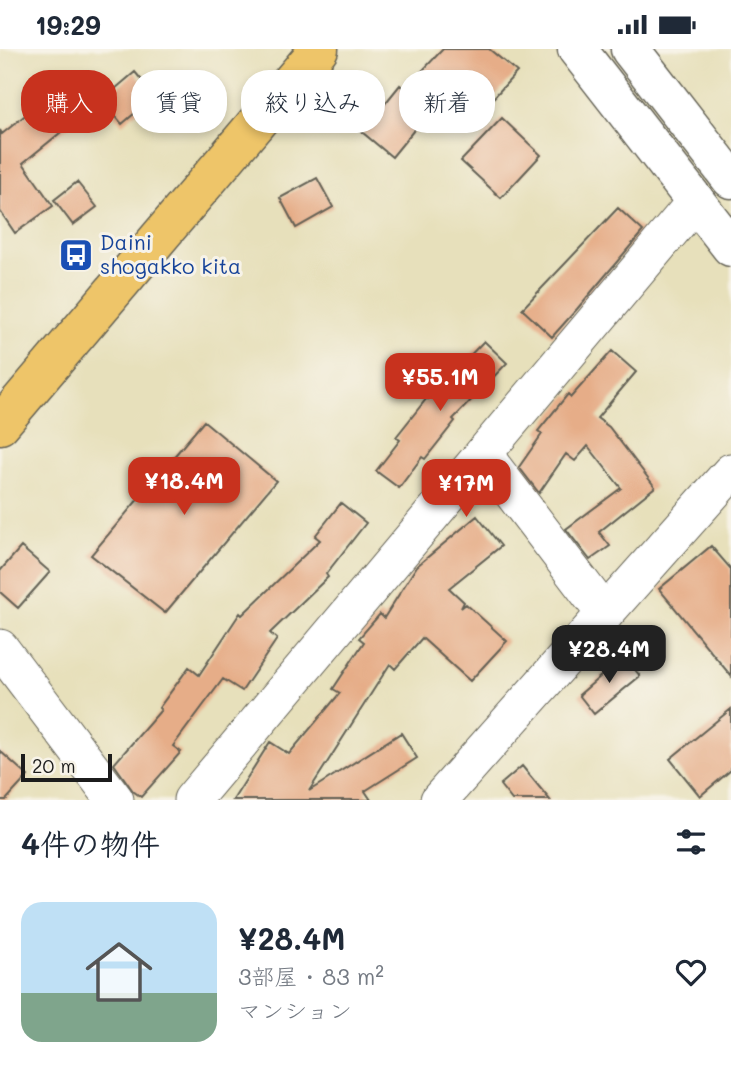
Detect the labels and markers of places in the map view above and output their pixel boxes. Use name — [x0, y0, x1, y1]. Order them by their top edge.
place label: Daini shogakko kita — [100, 228, 241, 279]
bus stop icon: Daini shogakko kita — [57, 236, 95, 274]
pin: ¥55.1M — [383, 353, 497, 413]
pin: ¥18.4M — [127, 457, 241, 517]
pin: ¥17M — [425, 459, 507, 519]
pin: ¥28.4M — [552, 625, 666, 685]

